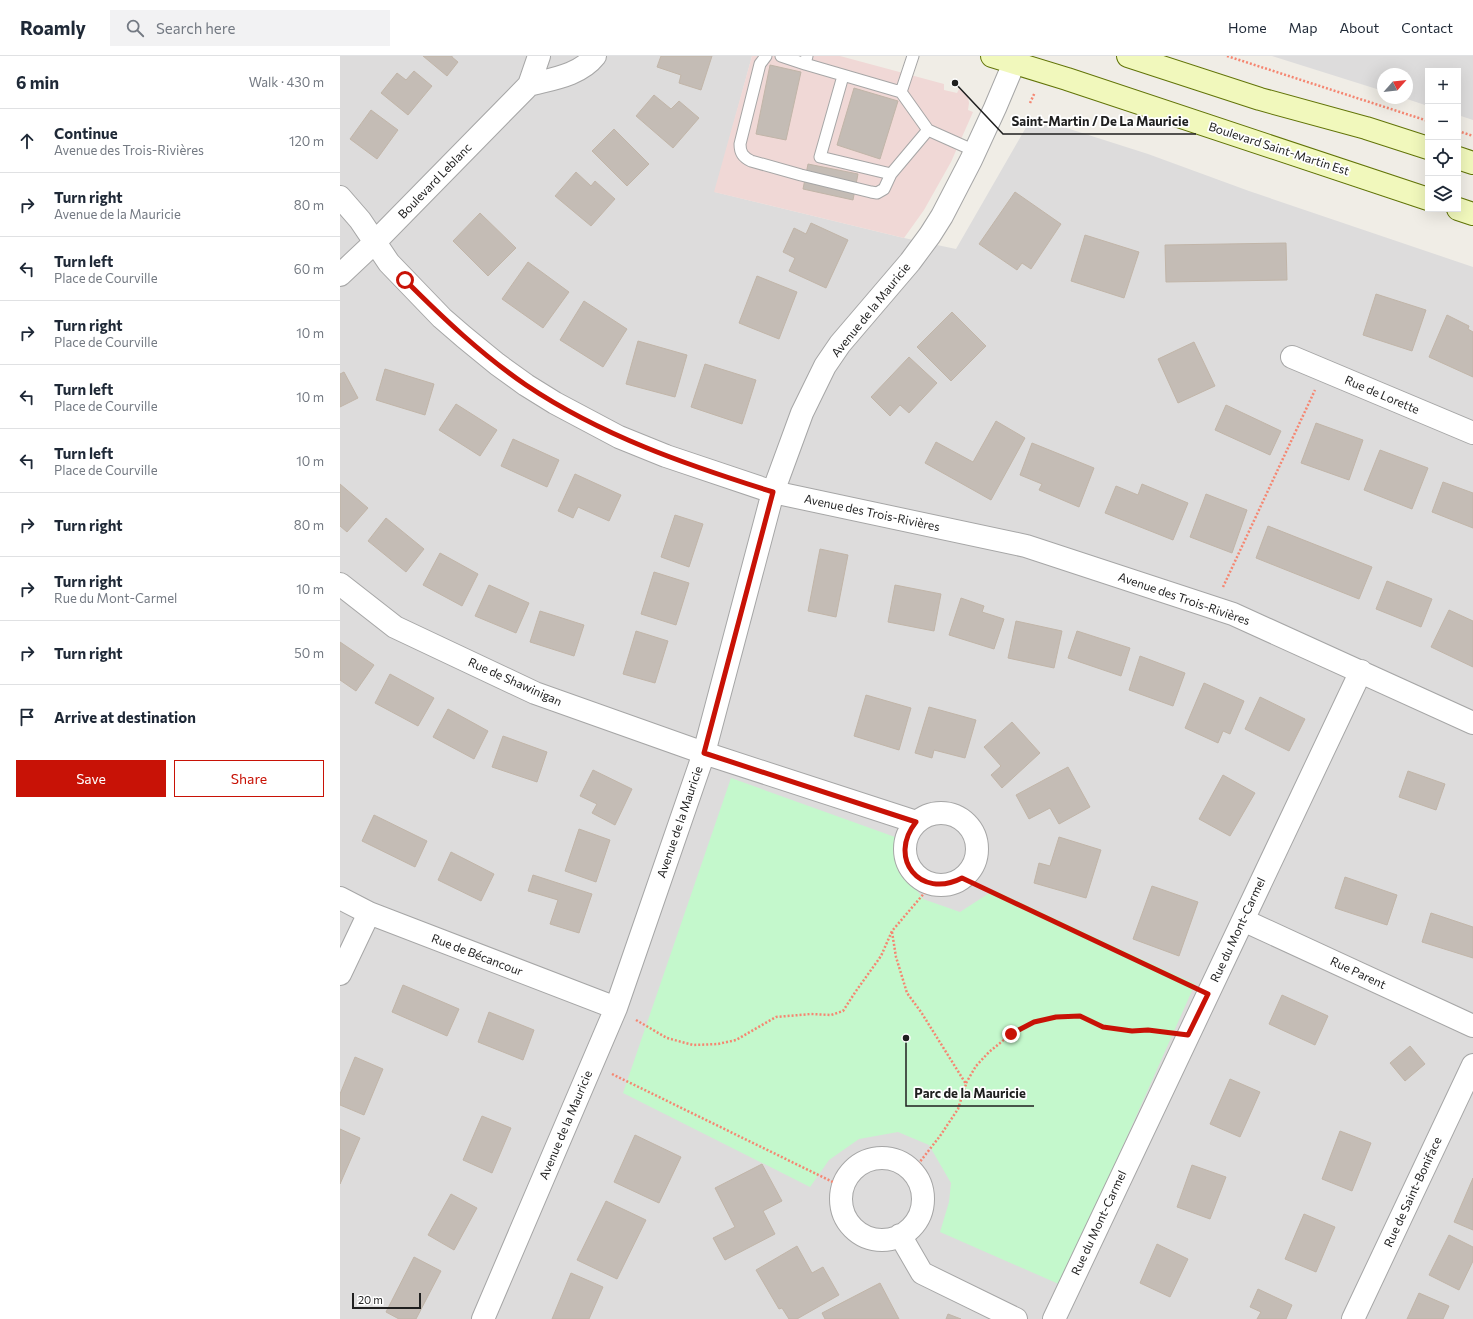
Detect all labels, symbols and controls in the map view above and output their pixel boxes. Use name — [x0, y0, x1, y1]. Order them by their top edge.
search box — [110, 10, 390, 46]
text: Roamly — [20, 16, 86, 39]
icon: search — [124, 17, 146, 39]
text: Search here — [156, 19, 235, 37]
text: Home — [1228, 19, 1267, 36]
text: Map — [1289, 19, 1317, 36]
text: About — [1339, 19, 1379, 36]
text: Contact — [1401, 19, 1453, 36]
north arrow — [1377, 68, 1413, 104]
map controls — [1425, 68, 1461, 212]
button: + — [1425, 68, 1461, 104]
text: 6 min — [16, 72, 59, 93]
text: Walk · 430 m — [249, 74, 324, 90]
button: − — [1425, 104, 1461, 140]
callout: Saint-Martin / De La Mauricie — [1003, 109, 1196, 134]
text: Saint-Martin / De La Mauricie — [1011, 113, 1189, 129]
street label: Boulevard Saint-Martin Est — [1207, 119, 1352, 177]
text: Continue — [54, 124, 118, 142]
icon: ahead — [16, 130, 38, 152]
text: 120 m — [289, 133, 324, 149]
street label: Boulevard Leblanc — [395, 140, 474, 221]
button: locate — [1425, 140, 1461, 176]
text: Avenue des Trois-Rivières — [54, 142, 204, 158]
button: layers — [1425, 176, 1461, 212]
text: Turn right — [54, 188, 123, 206]
icon: right — [16, 194, 38, 216]
text: 80 m — [294, 197, 324, 213]
text: Avenue de la Mauricie — [54, 206, 181, 222]
text: Turn left — [54, 252, 113, 270]
icon: left — [16, 258, 38, 280]
street label: Avenue de la Mauricie — [828, 259, 912, 359]
text: 60 m — [294, 261, 324, 277]
text: Place de Courville — [54, 270, 158, 286]
route start — [396, 271, 414, 289]
text: Turn right — [54, 316, 123, 334]
icon: right — [16, 322, 38, 344]
text: 10 m — [296, 325, 324, 341]
text: Place de Courville — [54, 334, 158, 350]
street label: Rue de Lorette — [1343, 372, 1422, 416]
text: Turn left — [54, 380, 113, 398]
icon: left — [16, 386, 38, 408]
text: 10 m — [296, 389, 324, 405]
text: Place de Courville — [54, 398, 158, 414]
text: Turn left — [54, 444, 113, 462]
icon: left — [16, 450, 38, 472]
text: 10 m — [296, 453, 324, 469]
text: Place de Courville — [54, 462, 158, 478]
street label: Avenue des Trois-Rivières — [803, 491, 941, 533]
icon: right — [16, 514, 38, 536]
text: Turn right — [54, 516, 123, 534]
text: 80 m — [294, 517, 324, 533]
street label: Avenue des Trois-Rivières — [1117, 569, 1252, 627]
text: Turn right — [54, 572, 123, 590]
icon: right — [16, 578, 38, 600]
text: 10 m — [296, 581, 324, 597]
text: Rue du Mont-Carmel — [54, 590, 177, 606]
icon: right — [16, 642, 38, 664]
text: Turn right — [54, 644, 123, 662]
text: 50 m — [294, 645, 324, 661]
street label: Rue de Shawinigan — [466, 654, 564, 708]
icon: arrive — [16, 706, 38, 728]
text: Arrive at destination — [54, 708, 196, 726]
button: Save — [16, 760, 166, 797]
button: Share — [174, 760, 324, 797]
street label: Avenue de la Mauricie — [653, 764, 705, 879]
street label: Rue du Mont-Carmel — [1207, 875, 1268, 984]
street label: Rue de Bécancour — [430, 930, 525, 978]
street label: Rue Parent — [1328, 953, 1389, 991]
route end — [1002, 1025, 1020, 1043]
street label: Avenue de la Mauricie — [536, 1068, 594, 1181]
callout: Parc de la Mauricie — [906, 1081, 1034, 1106]
text: Parc de la Mauricie — [914, 1085, 1026, 1101]
street label: Rue de Saint-Boniface — [1380, 1134, 1444, 1249]
street label: Rue du Mont-Carmel — [1068, 1168, 1129, 1277]
scale bar — [352, 1291, 421, 1310]
text: 20 m — [358, 1293, 383, 1306]

